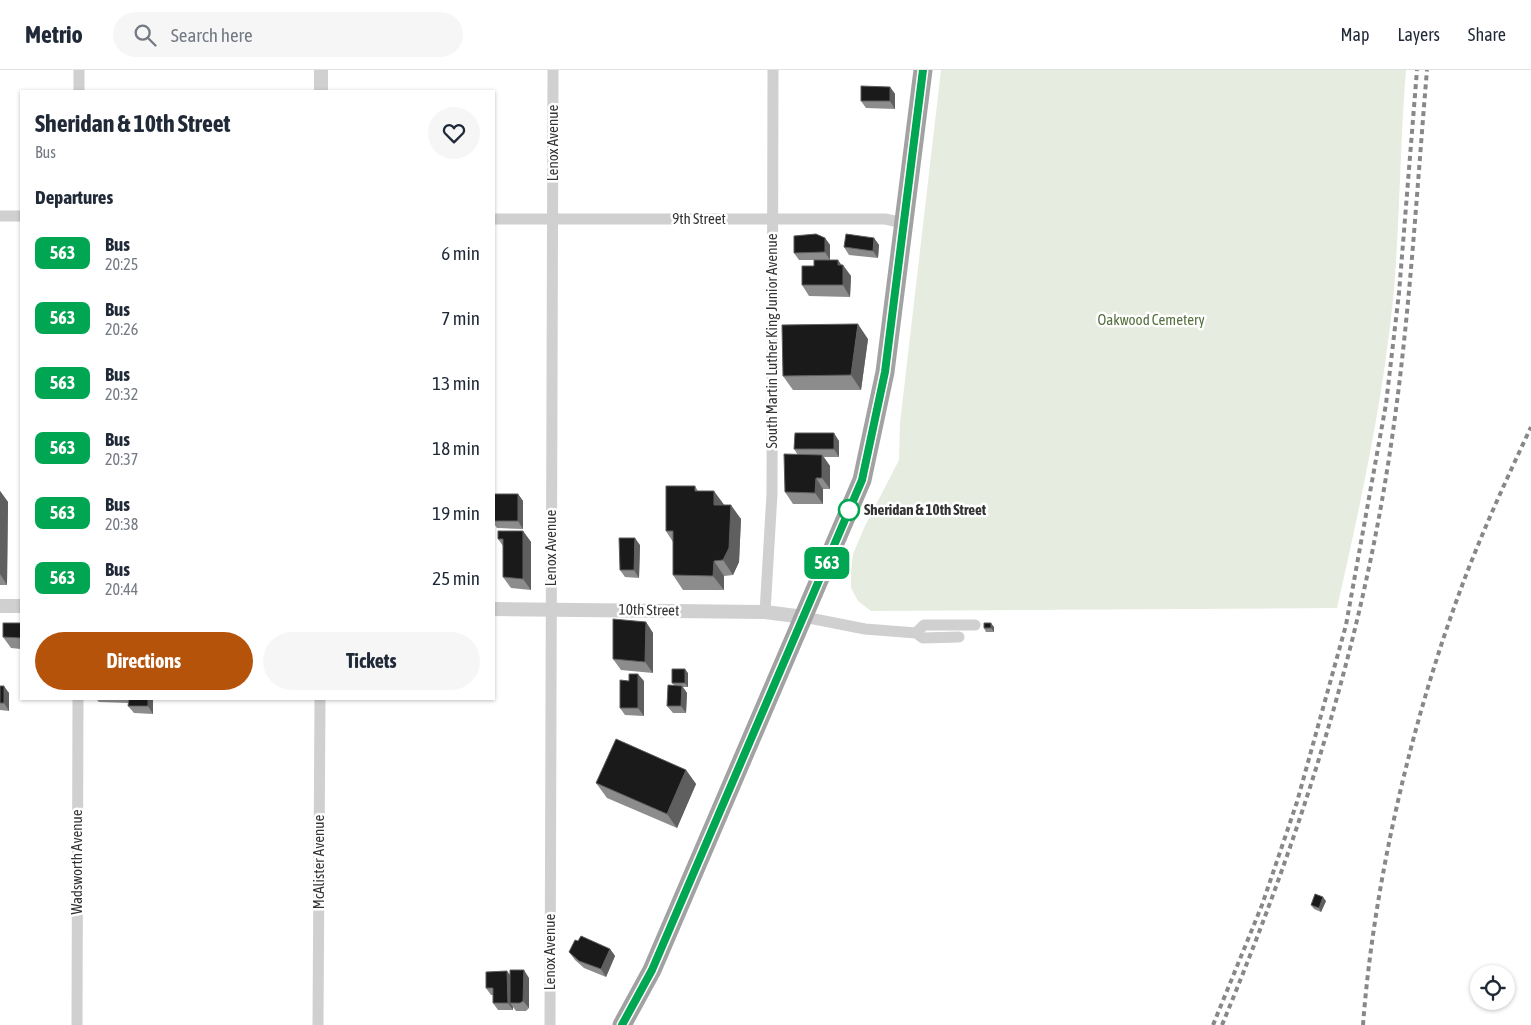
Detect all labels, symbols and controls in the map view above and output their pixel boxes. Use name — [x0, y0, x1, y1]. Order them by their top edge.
search box — [113, 12, 463, 57]
text: Metrio — [25, 21, 83, 48]
icon: search — [131, 21, 159, 49]
text: Search here — [171, 24, 253, 46]
text: Map — [1340, 24, 1369, 45]
text: Layers — [1397, 24, 1440, 45]
text: Share — [1468, 24, 1506, 45]
street label: Lenox Avenue — [544, 105, 561, 181]
button: heart — [428, 107, 480, 159]
text: Sheridan & 10th Street — [35, 110, 231, 137]
text: Bus — [35, 143, 56, 161]
text: Departures — [35, 186, 113, 208]
street label: 9th Street — [672, 210, 726, 227]
text: Bus — [105, 233, 130, 255]
street label: South Martin Luther King Junior Avenue — [763, 233, 780, 448]
text: 563 — [50, 242, 75, 263]
text: 6 min — [441, 242, 480, 264]
text: 20:25 — [105, 255, 138, 273]
text: Bus — [105, 298, 130, 320]
text: 563 — [50, 307, 75, 328]
text: 7 min — [441, 307, 480, 329]
park label: Oakwood Cemetery — [1097, 311, 1205, 328]
text: 20:26 — [105, 320, 138, 338]
text: Bus — [105, 363, 130, 385]
text: 563 — [50, 372, 75, 393]
text: 13 min — [432, 372, 480, 394]
text: 20:32 — [105, 385, 138, 403]
text: Bus — [105, 428, 130, 450]
text: 563 — [50, 437, 75, 458]
text: 18 min — [432, 437, 480, 459]
text: 20:37 — [105, 450, 138, 468]
text: Bus — [105, 493, 130, 515]
marker: Sheridan & 10th Street — [838, 499, 860, 521]
place label: Sheridan & 10th Street — [864, 501, 987, 518]
text: 563 — [50, 502, 75, 523]
text: 19 min — [432, 502, 480, 524]
street label: Lenox Avenue — [542, 510, 559, 586]
text: 20:38 — [105, 515, 138, 533]
line badge: 563 — [798, 547, 856, 579]
text: 563 — [814, 552, 840, 573]
text: Bus — [105, 558, 130, 580]
text: 563 — [50, 567, 75, 588]
text: 25 min — [432, 567, 480, 589]
text: 20:44 — [105, 580, 138, 598]
street label: 10th Street — [619, 600, 679, 619]
button: Directions — [35, 632, 253, 690]
button: Tickets — [263, 632, 480, 690]
street label: Wadsworth Avenue — [68, 809, 85, 915]
street label: McAlister Avenue — [310, 814, 327, 909]
street label: Lenox Avenue — [541, 914, 558, 990]
map controls — [1470, 965, 1515, 1010]
button: locate — [1470, 965, 1515, 1010]

